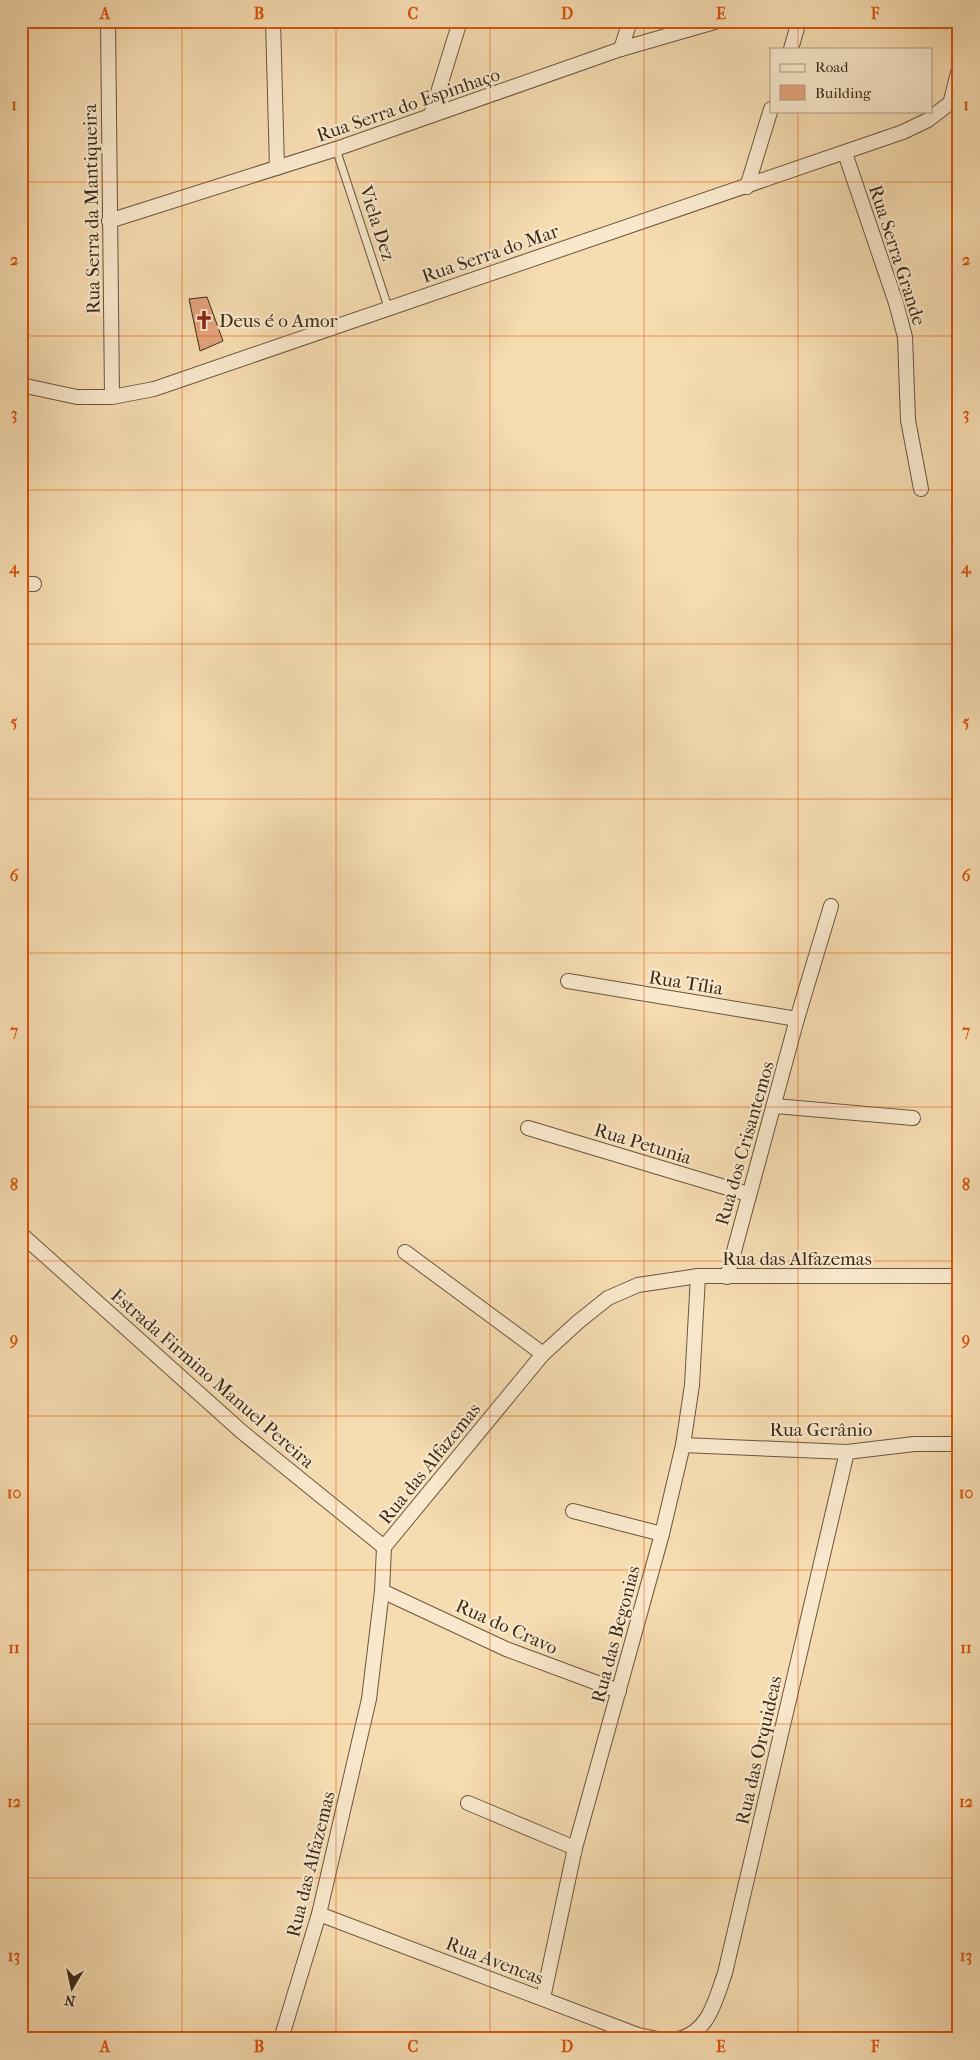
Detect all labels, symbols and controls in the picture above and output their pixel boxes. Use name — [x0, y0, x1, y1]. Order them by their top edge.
text: A — [99, 4, 111, 23]
text: B — [254, 4, 264, 23]
text: C — [408, 4, 419, 23]
text: D — [561, 4, 573, 23]
text: E — [716, 4, 726, 23]
text: F — [870, 4, 880, 23]
legend — [770, 48, 932, 112]
text: Road — [815, 58, 849, 76]
street label: Rua Serra do Espinhaço — [314, 63, 503, 147]
text: Building — [815, 84, 872, 102]
text: 1 — [11, 95, 17, 114]
text: 1 — [963, 95, 969, 114]
street label: Rua Serra da Mantiqueira — [79, 103, 105, 314]
street label: Viela Dez — [354, 182, 399, 264]
street label: Rua Serra Grande — [864, 182, 930, 328]
street label: Rua Serra do Mar — [419, 220, 563, 288]
text: 2 — [10, 250, 18, 269]
text: 2 — [962, 250, 970, 269]
church icon: Deus é o Amor — [193, 309, 215, 331]
place label: Deus é o Amor — [219, 310, 338, 332]
text: 3 — [11, 404, 17, 424]
text: 3 — [963, 404, 969, 424]
text: 4 — [8, 558, 20, 578]
text: 4 — [960, 558, 972, 578]
text: 5 — [11, 712, 18, 731]
text: 5 — [963, 712, 970, 731]
text: 6 — [10, 866, 19, 885]
text: 6 — [962, 866, 971, 885]
street label: Rua Tília — [647, 966, 725, 1000]
text: 7 — [9, 1021, 18, 1040]
text: 7 — [961, 1021, 970, 1040]
street label: Rua dos Crisantemos — [711, 1059, 779, 1228]
street label: Rua Petunia — [591, 1119, 694, 1169]
text: 8 — [10, 1175, 18, 1194]
text: 8 — [962, 1175, 970, 1194]
street label: Rua das Alfazemas — [722, 1248, 872, 1270]
street label: Estrada Firmino Manuel Pereira — [106, 1285, 319, 1473]
text: 9 — [9, 1329, 18, 1349]
text: 9 — [961, 1329, 970, 1349]
street label: Rua das Alfazemas — [374, 1399, 485, 1529]
street label: Rua Gerânio — [770, 1419, 873, 1441]
text: 10 — [7, 1483, 21, 1502]
text: 10 — [959, 1483, 973, 1502]
street label: Rua das Begonias — [587, 1563, 645, 1705]
street label: Rua do Cravo — [452, 1595, 561, 1659]
text: 11 — [8, 1638, 20, 1657]
text: 11 — [960, 1638, 972, 1657]
street label: Rua das Orquideas — [731, 1674, 787, 1827]
street label: Rua das Alfazemas — [282, 1789, 340, 1939]
text: 12 — [7, 1792, 21, 1811]
text: 12 — [959, 1792, 973, 1811]
street label: Rua Avencas — [443, 1932, 547, 1990]
text: 13 — [8, 1946, 20, 1966]
text: 13 — [960, 1946, 972, 1966]
north arrow — [48, 1962, 98, 2012]
text: N — [63, 1991, 77, 2010]
text: A — [99, 2037, 111, 2056]
text: B — [254, 2037, 264, 2056]
text: C — [408, 2037, 419, 2056]
text: D — [561, 2037, 573, 2056]
text: E — [716, 2037, 726, 2056]
text: F — [870, 2037, 880, 2056]

